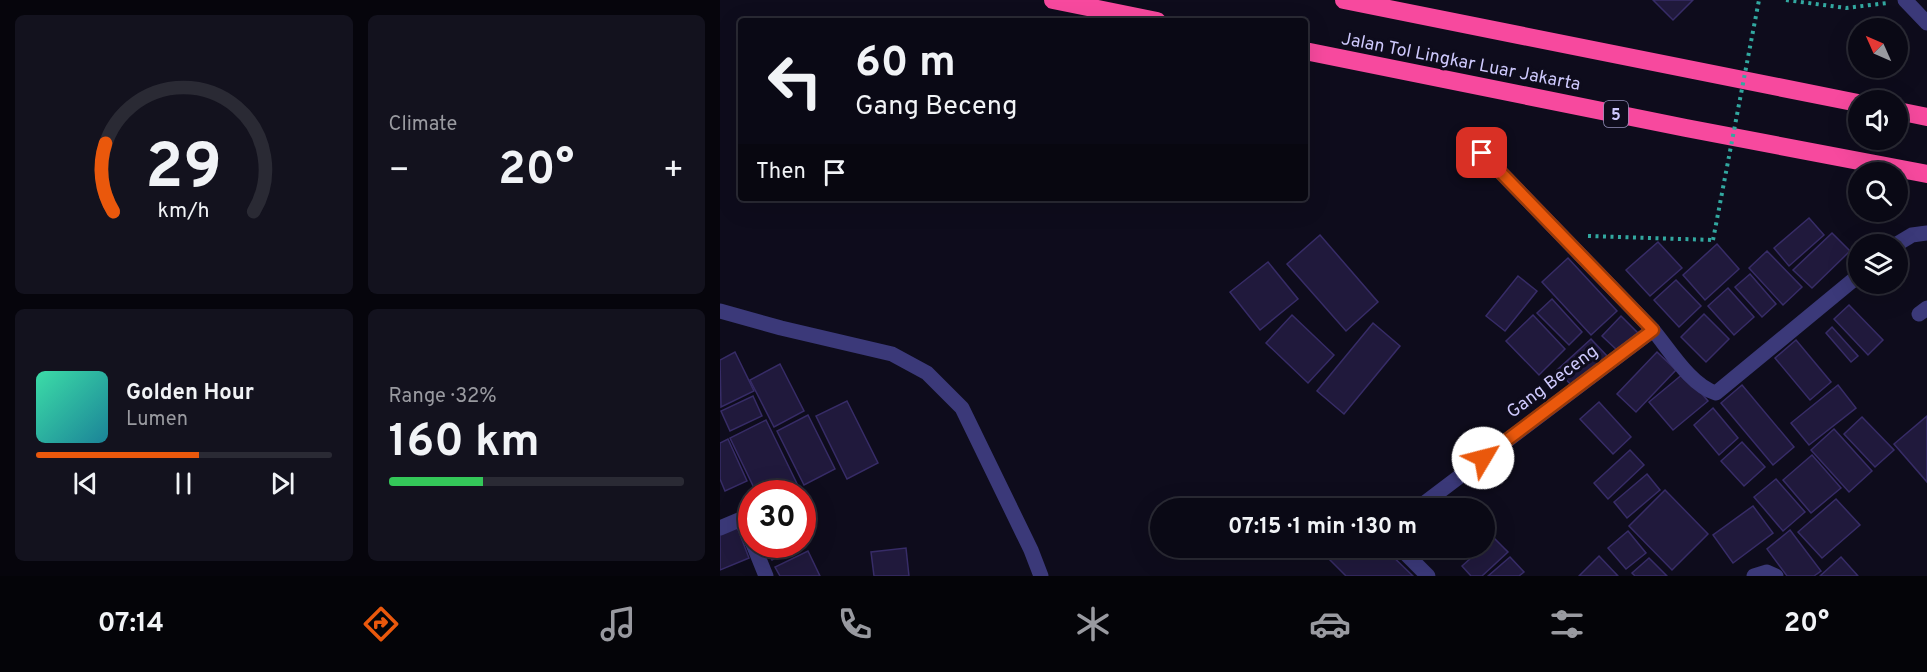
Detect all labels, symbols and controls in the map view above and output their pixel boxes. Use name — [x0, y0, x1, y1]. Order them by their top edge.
north arrow — [1848, 18, 1908, 78]
map controls — [1848, 18, 1908, 294]
street label: Jalan Tol Lingkar Luar Jakarta — [1339, 28, 1582, 97]
text: 60 m — [855, 38, 956, 91]
icon: left — [756, 42, 834, 120]
text: Gang Beceng — [855, 90, 1018, 124]
button: sound — [1848, 90, 1908, 150]
road number: 5 — [1604, 101, 1628, 127]
text: Climate — [389, 112, 457, 138]
pin — [1456, 127, 1507, 178]
text: 29 — [145, 131, 222, 210]
icon: arrive — [1465, 136, 1498, 169]
text: 20° — [498, 143, 574, 200]
text: − — [389, 151, 410, 193]
text: + — [663, 151, 684, 193]
icon: arrive — [818, 156, 851, 189]
text: Then — [756, 159, 806, 186]
button: search — [1848, 162, 1908, 222]
text: km/h — [158, 198, 210, 225]
button: layers — [1848, 234, 1908, 294]
street label: Gang Beceng — [1503, 340, 1603, 424]
text: Golden Hour — [126, 380, 254, 407]
text: Range · 32% — [389, 384, 497, 410]
text: Lumen — [126, 407, 188, 433]
text: 160 km — [389, 415, 540, 472]
position arrow — [1451, 426, 1515, 490]
icon: previous — [69, 467, 102, 500]
icon: pause — [167, 467, 200, 500]
icon: next — [266, 467, 299, 500]
speed limit sign: 30 — [738, 480, 816, 558]
text: 07:15 · 1 min · 130 m — [1228, 514, 1417, 541]
icon: directions — [360, 603, 402, 645]
icon: music — [597, 603, 639, 645]
icon: phone — [834, 603, 876, 645]
icon: climate — [1072, 603, 1114, 645]
icon: car — [1309, 603, 1351, 645]
icon: filters — [1546, 603, 1588, 645]
text: 07:14 — [98, 607, 164, 641]
text: 20° — [1784, 607, 1829, 641]

